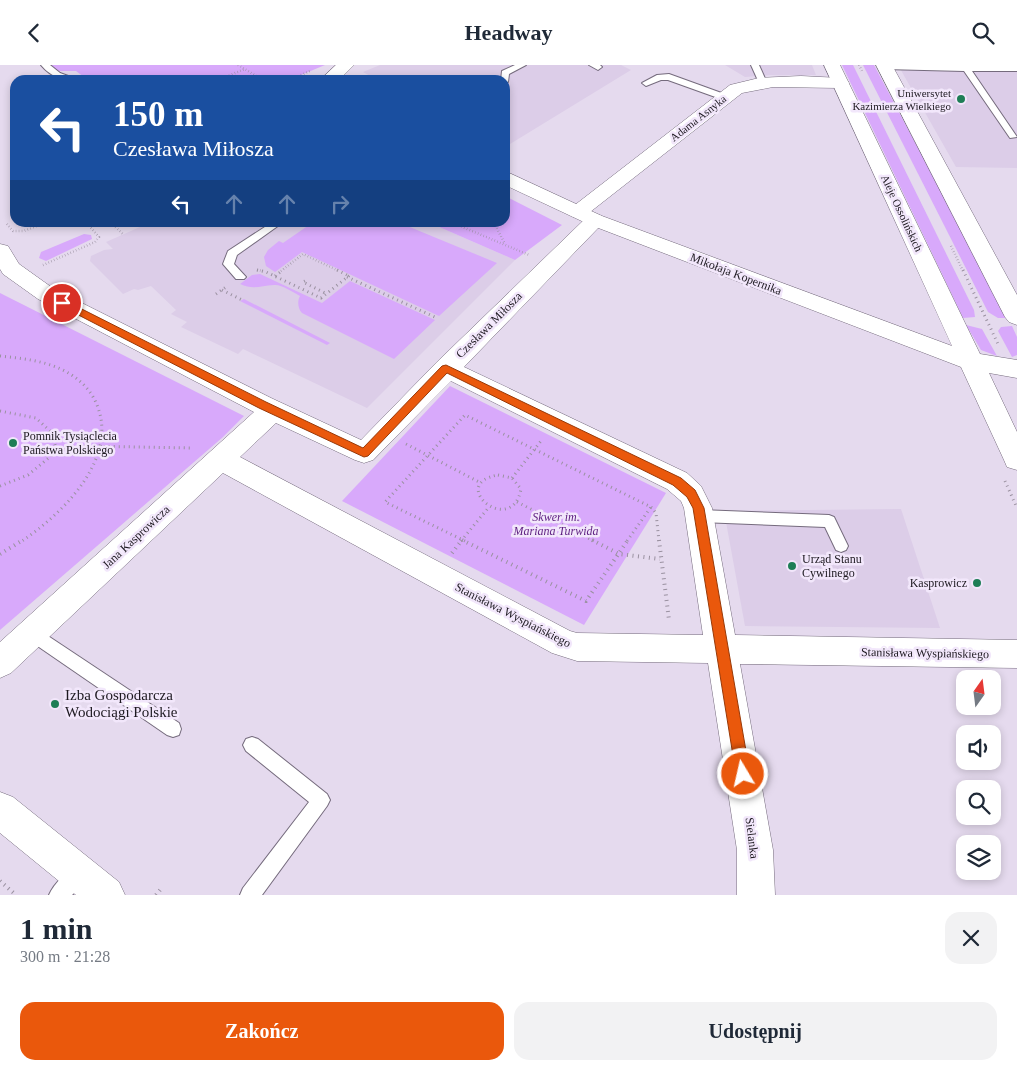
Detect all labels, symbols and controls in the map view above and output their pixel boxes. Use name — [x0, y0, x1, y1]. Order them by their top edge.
icon: back — [20, 19, 48, 47]
icon: search — [969, 19, 997, 47]
text: Headway — [465, 20, 553, 45]
place label: Uniwersytet Kazimierza Wielkiego — [852, 87, 951, 112]
street label: Adama Asnyka — [668, 92, 728, 144]
marker: Uniwersytet Kazimierza Wielkiego — [955, 93, 967, 105]
icon: left — [30, 95, 95, 160]
text: 150 m — [113, 95, 203, 134]
text: Czesława Miłosza — [113, 136, 274, 161]
street label: Aleje Ossolińskich — [879, 173, 925, 254]
icon: left — [167, 190, 195, 218]
icon: ahead — [220, 190, 248, 218]
icon: ahead — [273, 190, 301, 218]
icon: right — [326, 190, 354, 218]
street label: Mikołaja Kopernika — [688, 250, 784, 298]
pin — [41, 282, 83, 324]
icon: arrive — [48, 289, 76, 317]
street label: Czesława Miłosza — [453, 289, 525, 361]
place label: Pomnik Tysiąclecia Państwa Polskiego — [23, 429, 118, 457]
marker: Pomnik Tysiąclecia Państwa Polskiego — [7, 437, 19, 449]
street label: Jana Kasprowicza — [99, 502, 173, 572]
park label: Skwer im. Mariana Turwida — [512, 510, 599, 538]
place label: Urząd Stanu Cywilnego — [802, 552, 862, 580]
marker: Urząd Stanu Cywilnego — [786, 560, 798, 572]
place label: Kasprowicz — [910, 576, 967, 590]
marker: Kasprowicz — [971, 577, 983, 589]
street label: Stanisława Wyspiańskiego — [453, 580, 573, 650]
street label: Stanisława Wyspiańskiego — [861, 645, 989, 661]
north arrow — [956, 670, 1001, 715]
map controls — [956, 670, 1001, 880]
place label: Izba Gospodarcza Wodociągi Polskie — [65, 687, 178, 720]
marker: Izba Gospodarcza Wodociągi Polskie — [49, 698, 61, 710]
button: sound — [956, 725, 1001, 770]
position arrow — [716, 747, 768, 799]
button: search — [956, 780, 1001, 825]
street label: Sielanka — [743, 817, 762, 860]
button: layers — [956, 835, 1001, 880]
text: 1 min — [20, 912, 93, 945]
button: close — [945, 912, 997, 964]
text: 300 m · 21:28 — [20, 948, 110, 965]
button: Zakończ — [20, 1002, 504, 1060]
button: Udostępnij — [514, 1002, 997, 1060]

